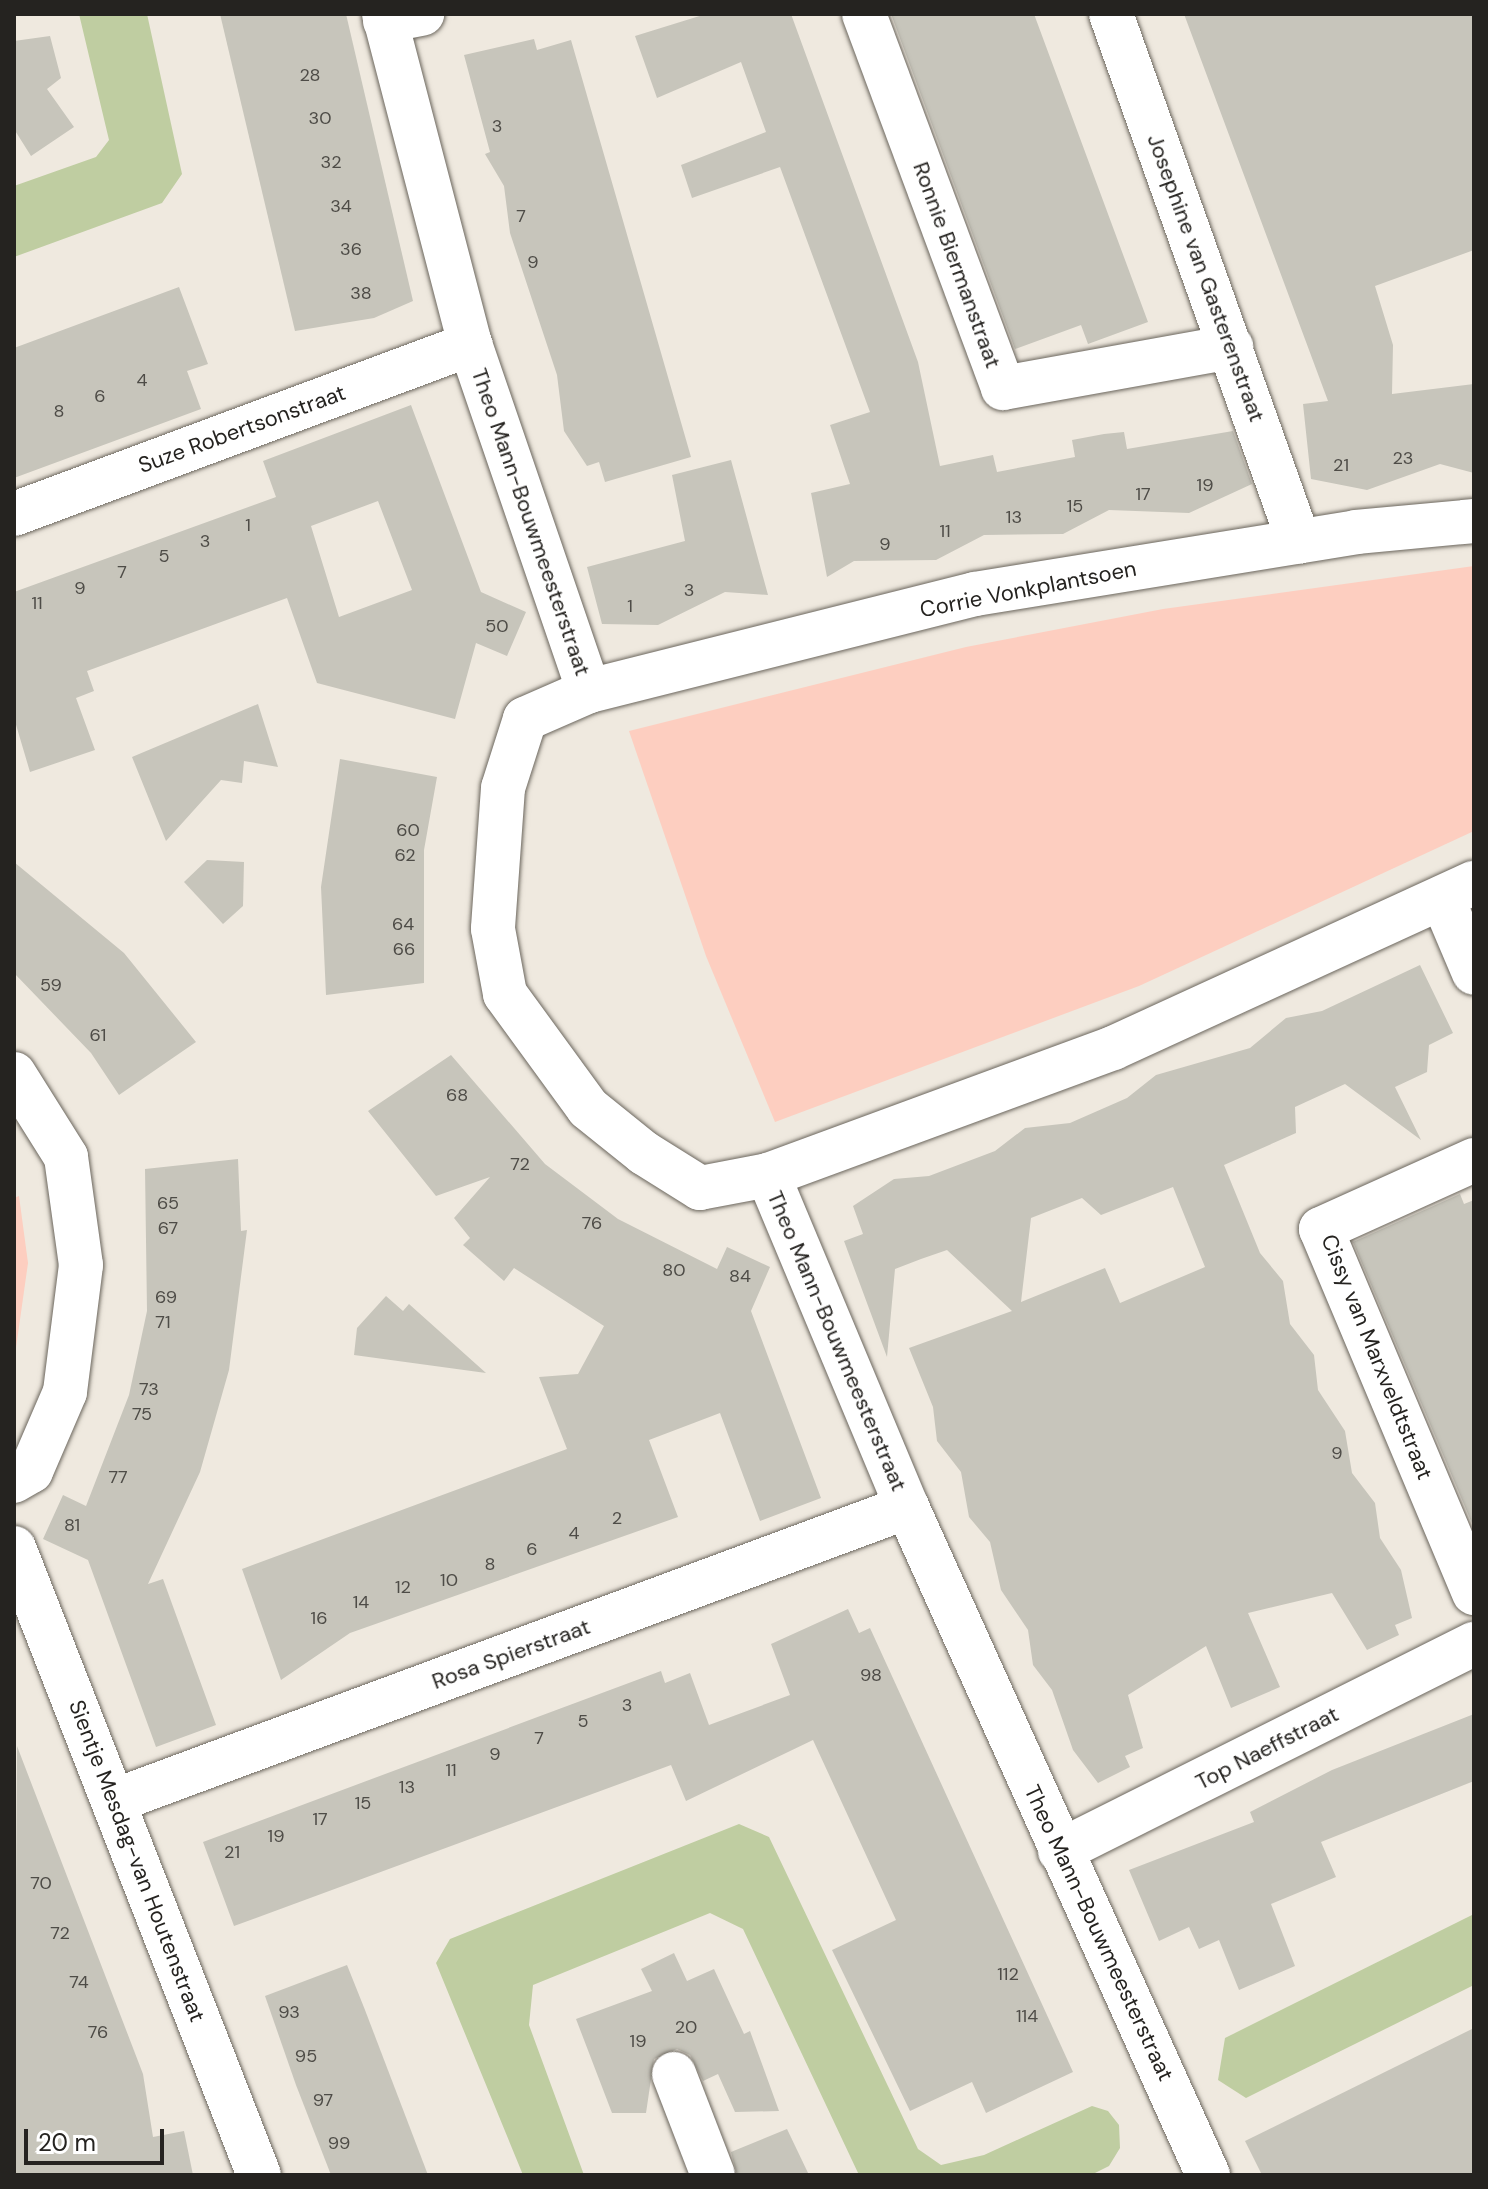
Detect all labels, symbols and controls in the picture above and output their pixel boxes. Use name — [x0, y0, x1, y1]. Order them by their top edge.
house number: 28 — [299, 64, 321, 86]
house number: 30 — [309, 107, 331, 129]
house number: 3 — [492, 115, 502, 137]
street label: Josephine van Gasterenstraat — [1142, 131, 1270, 425]
house number: 32 — [320, 151, 342, 173]
street label: Ronnie Biermanstraat — [907, 158, 1007, 372]
house number: 34 — [330, 195, 352, 217]
house number: 7 — [516, 205, 526, 227]
house number: 36 — [340, 238, 362, 260]
house number: 9 — [527, 251, 539, 273]
house number: 38 — [350, 282, 372, 304]
street label: Theo Mann-Bouwmeesterstraat — [466, 365, 596, 679]
house number: 4 — [137, 369, 147, 391]
street label: Suze Robertsonstraat — [135, 379, 349, 479]
house number: 6 — [94, 385, 106, 407]
house number: 8 — [54, 400, 64, 422]
house number: 23 — [1392, 447, 1414, 469]
house number: 21 — [1333, 454, 1349, 476]
house number: 19 — [1197, 474, 1213, 496]
house number: 17 — [1135, 483, 1151, 505]
house number: 15 — [1067, 495, 1083, 517]
house number: 13 — [1006, 506, 1022, 528]
house number: 1 — [245, 514, 251, 536]
house number: 11 — [939, 520, 951, 542]
house number: 3 — [200, 530, 210, 552]
house number: 9 — [879, 533, 891, 555]
house number: 5 — [159, 545, 169, 567]
street label: Corrie Vonkplantsoen — [918, 555, 1138, 623]
house number: 7 — [117, 561, 127, 583]
house number: 9 — [74, 577, 86, 599]
house number: 3 — [684, 579, 694, 601]
house number: 11 — [31, 592, 43, 614]
house number: 1 — [627, 595, 633, 617]
house number: 50 — [485, 615, 509, 637]
house number: 60 — [396, 819, 420, 841]
house number: 62 — [394, 844, 416, 866]
house number: 64 — [392, 913, 414, 935]
house number: 66 — [393, 938, 415, 960]
house number: 59 — [40, 974, 62, 996]
house number: 61 — [90, 1024, 106, 1046]
house number: 68 — [446, 1084, 468, 1106]
house number: 72 — [510, 1153, 530, 1175]
street label: Theo Mann-Bouwmeesterstraat — [762, 1187, 912, 1495]
house number: 65 — [157, 1192, 179, 1214]
house number: 76 — [582, 1212, 602, 1234]
house number: 67 — [158, 1217, 178, 1239]
street label: Cissy van Marxveldtstraat — [1316, 1230, 1438, 1484]
house number: 80 — [662, 1259, 686, 1281]
house number: 84 — [729, 1265, 751, 1287]
house number: 69 — [155, 1286, 177, 1308]
house number: 71 — [155, 1311, 171, 1333]
house number: 73 — [139, 1378, 159, 1400]
house number: 75 — [132, 1403, 152, 1425]
house number: 9 — [1331, 1442, 1343, 1464]
house number: 77 — [108, 1466, 128, 1488]
house number: 2 — [612, 1507, 622, 1529]
house number: 81 — [64, 1514, 80, 1536]
house number: 4 — [569, 1522, 579, 1544]
house number: 6 — [526, 1538, 538, 1560]
house number: 8 — [485, 1553, 495, 1575]
house number: 10 — [440, 1569, 458, 1591]
house number: 12 — [395, 1576, 411, 1598]
house number: 14 — [353, 1591, 369, 1613]
house number: 16 — [311, 1607, 327, 1629]
street label: Rosa Spierstraat — [428, 1613, 594, 1695]
house number: 98 — [860, 1664, 882, 1686]
house number: 3 — [622, 1694, 632, 1716]
street label: Sientje Mesdag-van Houtenstraat — [63, 1696, 211, 2026]
street label: Top Naeffstraat — [1191, 1701, 1343, 1795]
house number: 5 — [578, 1710, 588, 1732]
house number: 7 — [534, 1727, 544, 1749]
house number: 9 — [489, 1743, 501, 1765]
house number: 11 — [445, 1759, 457, 1781]
house number: 13 — [399, 1776, 415, 1798]
street label: Theo Mann-Bouwmeesterstraat — [1019, 1781, 1179, 2085]
house number: 15 — [355, 1792, 371, 1814]
house number: 17 — [312, 1808, 328, 1830]
house number: 19 — [268, 1825, 284, 1847]
house number: 21 — [224, 1841, 240, 1863]
house number: 70 — [30, 1872, 52, 1894]
house number: 72 — [50, 1922, 70, 1944]
house number: 112 — [997, 1963, 1019, 1985]
house number: 74 — [69, 1971, 89, 1993]
house number: 93 — [278, 2001, 300, 2023]
house number: 114 — [1016, 2005, 1038, 2027]
house number: 20 — [675, 2016, 697, 2038]
house number: 76 — [88, 2021, 108, 2043]
house number: 19 — [630, 2030, 646, 2052]
house number: 95 — [295, 2045, 317, 2067]
house number: 97 — [313, 2089, 333, 2111]
scale bar — [28, 2113, 168, 2163]
text: 20 m — [38, 2127, 96, 2158]
house number: 99 — [328, 2132, 350, 2154]

